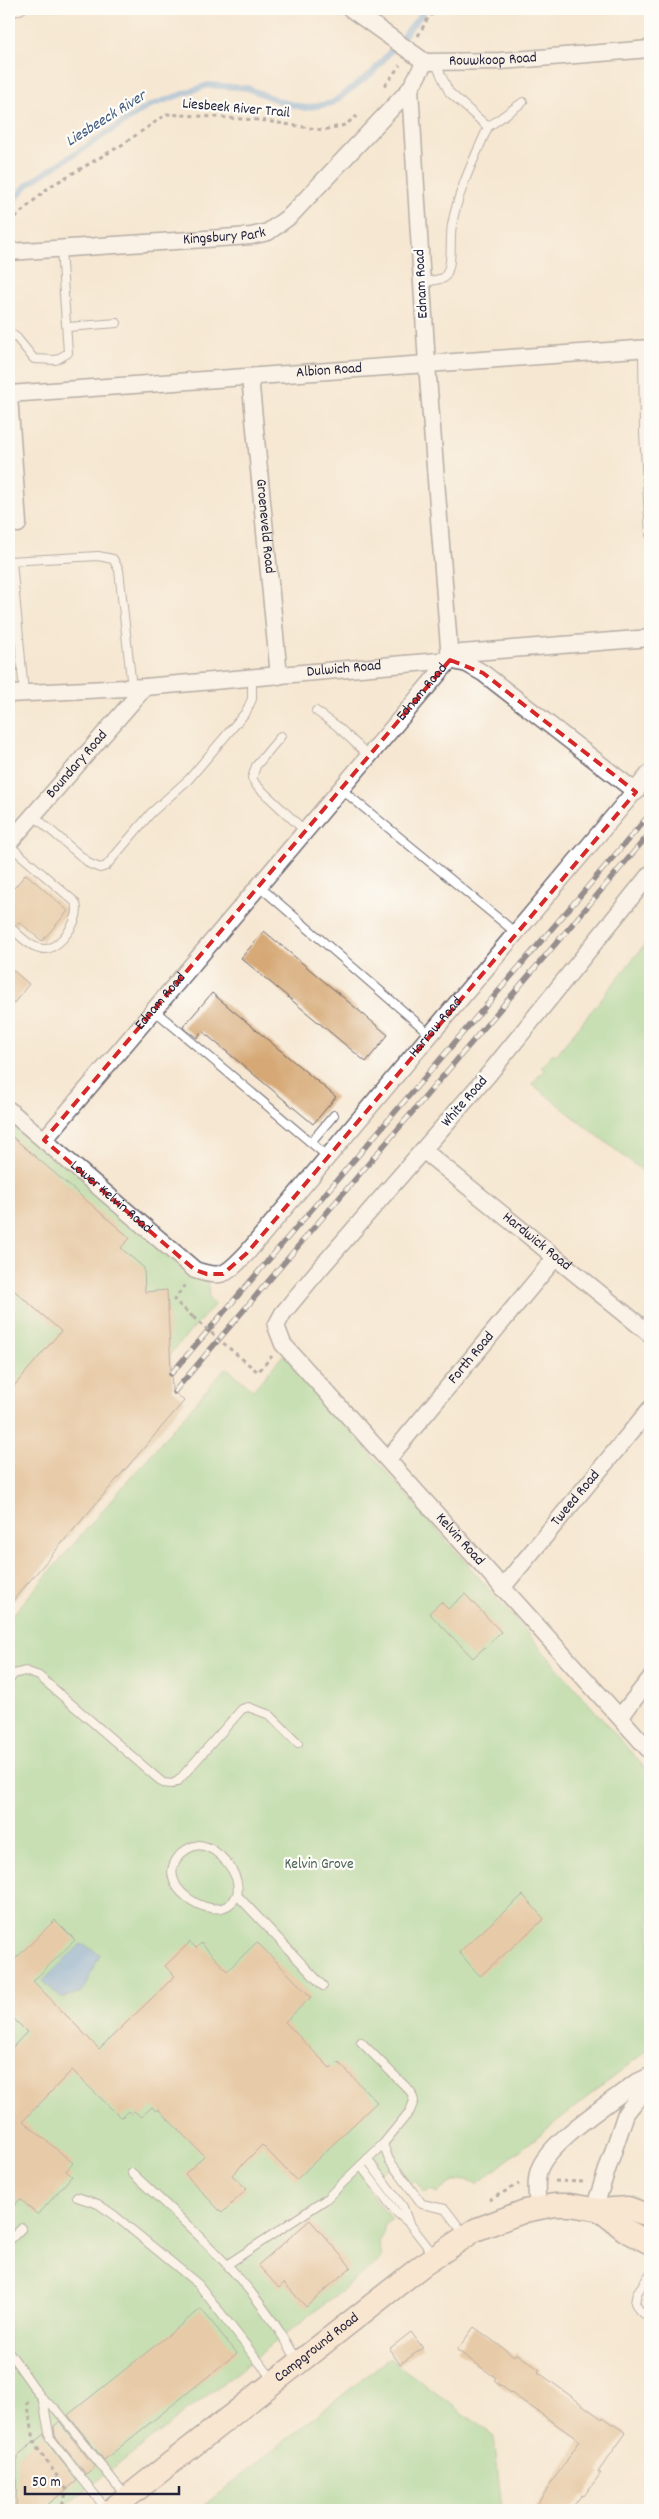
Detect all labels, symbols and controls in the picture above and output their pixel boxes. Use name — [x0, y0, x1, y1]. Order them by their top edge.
street label: Rouwkoop Road — [449, 47, 538, 73]
water label: Liesbeeck River — [61, 84, 153, 153]
street label: Liesbeek River Trail — [181, 93, 291, 125]
street label: Kingsbury Park — [182, 222, 268, 251]
street label: Ednam Road — [409, 249, 435, 319]
street label: Albion Road — [295, 358, 363, 384]
street label: Groeneveld Road — [249, 478, 280, 575]
street label: Dulwich Road — [306, 655, 382, 684]
street label: Ednam Road — [392, 659, 453, 726]
street label: Boundary Road — [41, 726, 113, 804]
street label: Ednam Road — [130, 968, 192, 1036]
street label: Harrow Road — [404, 992, 468, 1063]
street label: White Road — [436, 1071, 494, 1133]
street label: Lower Kelvin Road — [64, 1156, 157, 1239]
street label: Hardwick Road — [497, 1207, 576, 1277]
street label: Forth Road — [443, 1327, 500, 1389]
street label: Tweed Road — [546, 1466, 606, 1532]
street label: Kelvin Road — [430, 1508, 489, 1571]
park label: Kelvin Grove — [284, 1854, 354, 1876]
street label: Campground Road — [270, 2308, 364, 2389]
scale bar — [25, 2464, 179, 2496]
text: 50 m — [32, 2472, 61, 2494]

